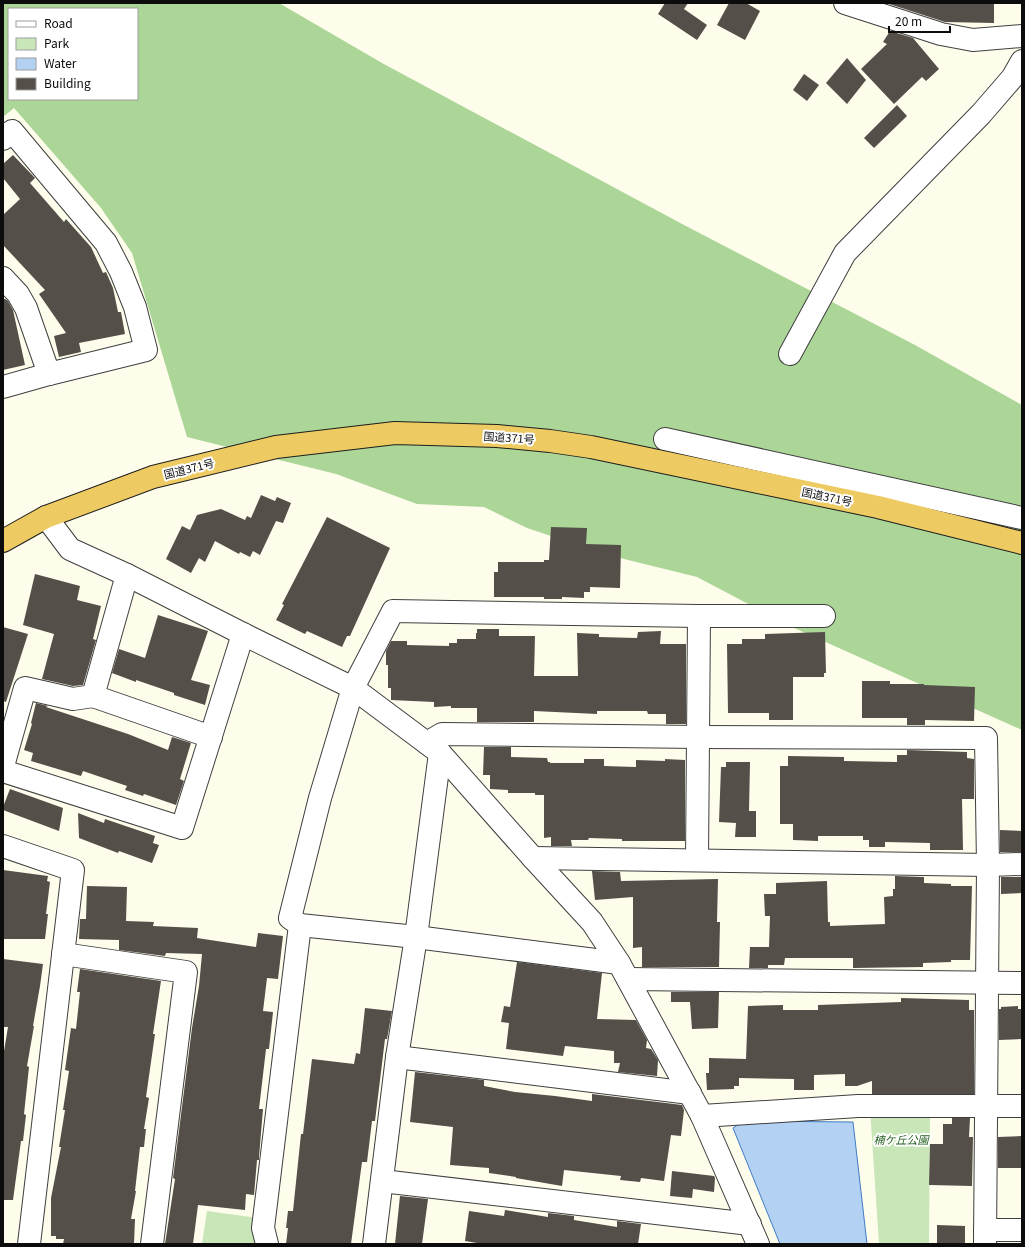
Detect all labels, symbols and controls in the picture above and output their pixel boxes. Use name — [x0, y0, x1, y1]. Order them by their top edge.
legend — [8, 8, 138, 100]
scale bar — [889, 8, 950, 34]
text: 20 m — [895, 12, 922, 29]
text: Road — [44, 14, 73, 31]
text: Park — [44, 34, 69, 51]
text: Water — [44, 54, 77, 71]
text: Building — [44, 74, 91, 91]
street label: 国道371号 — [483, 427, 535, 447]
street label: 国道371号 — [162, 454, 216, 482]
street label: 国道371号 — [800, 483, 854, 509]
park label: 楠ケ丘公園 — [874, 1131, 930, 1147]

